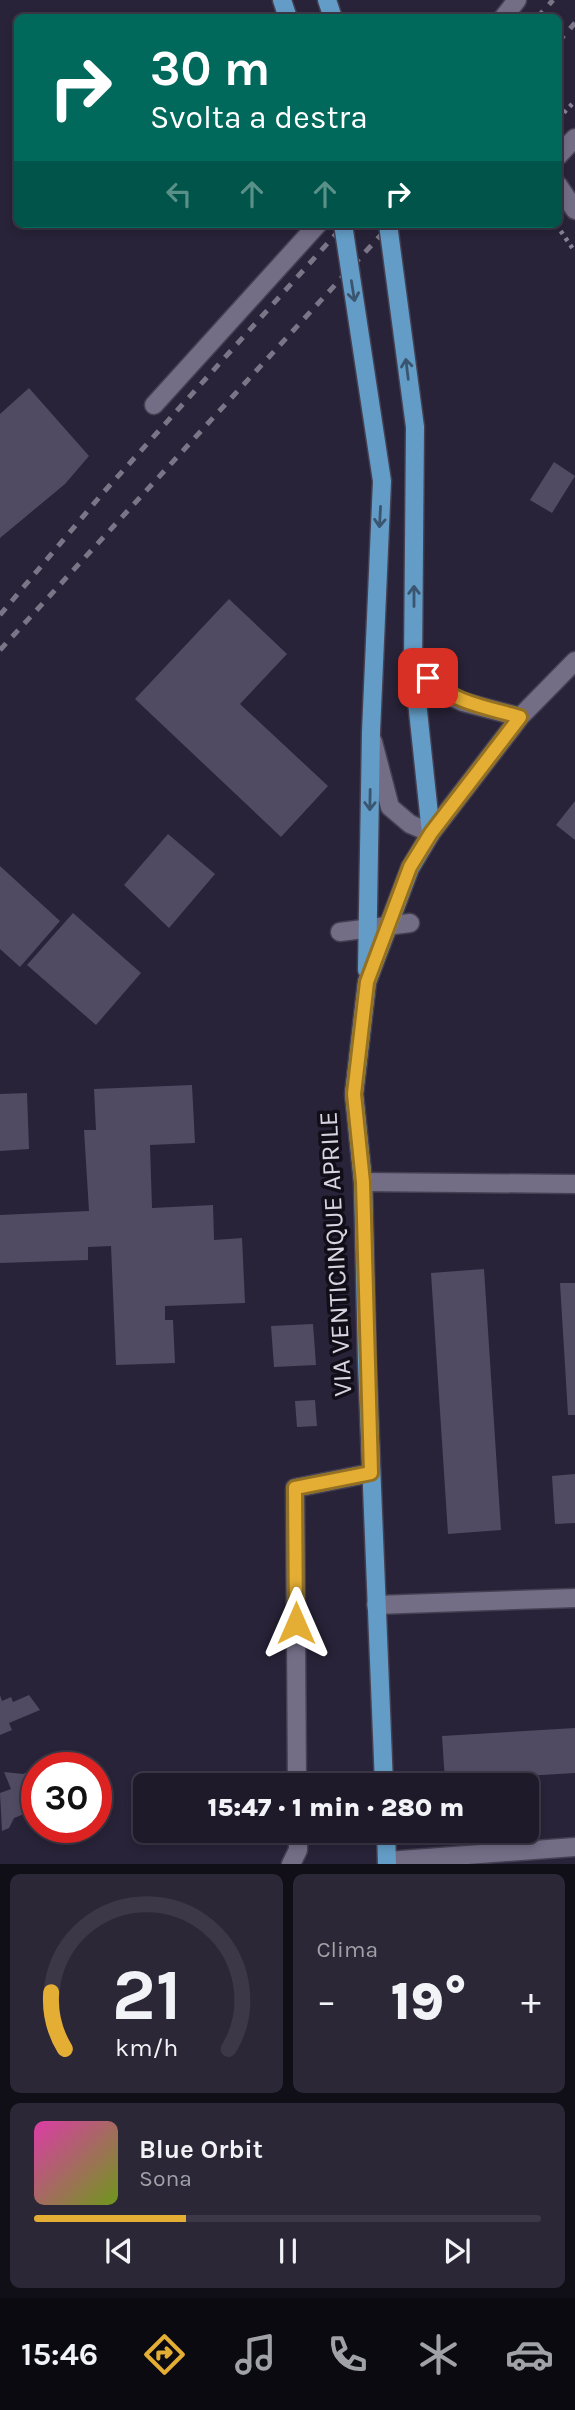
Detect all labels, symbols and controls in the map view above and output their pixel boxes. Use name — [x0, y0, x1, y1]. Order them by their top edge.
text: 30 m — [150, 40, 270, 97]
icon: right — [35, 42, 126, 133]
text: Svolta a destra — [150, 99, 368, 136]
icon: left — [160, 175, 198, 213]
icon: ahead — [233, 175, 271, 213]
icon: ahead — [306, 175, 344, 213]
icon: right — [379, 175, 417, 213]
one-way arrow — [347, 280, 360, 302]
one-way arrow — [401, 358, 414, 381]
one-way arrow — [374, 505, 387, 528]
one-way arrow — [407, 585, 421, 608]
pin — [398, 648, 458, 708]
icon: arrive — [409, 659, 447, 697]
one-way arrow — [363, 788, 376, 811]
street label: VIA VENTICINQUE APRILE — [313, 1111, 358, 1397]
position arrow — [259, 1586, 333, 1660]
speed limit sign: 30 — [21, 1752, 112, 1843]
text: 15:47 · 1 min · 280 m — [208, 1792, 464, 1823]
text: Clima — [317, 1936, 378, 1963]
text: 21 — [111, 1953, 181, 2038]
text: 19° — [391, 1971, 467, 2032]
text: − — [317, 1979, 336, 2024]
text: + — [521, 1979, 541, 2024]
text: km/h — [115, 2033, 178, 2062]
text: Blue Orbit — [139, 2134, 263, 2165]
text: Sona — [139, 2165, 192, 2192]
icon: previous — [100, 2232, 138, 2270]
icon: pause — [269, 2232, 307, 2270]
icon: next — [438, 2232, 476, 2270]
icon: directions — [140, 2330, 189, 2379]
icon: music — [231, 2330, 280, 2379]
icon: phone — [323, 2330, 372, 2379]
icon: climate — [414, 2330, 463, 2379]
icon: car — [505, 2330, 554, 2379]
text: 15:46 — [21, 2336, 98, 2373]

